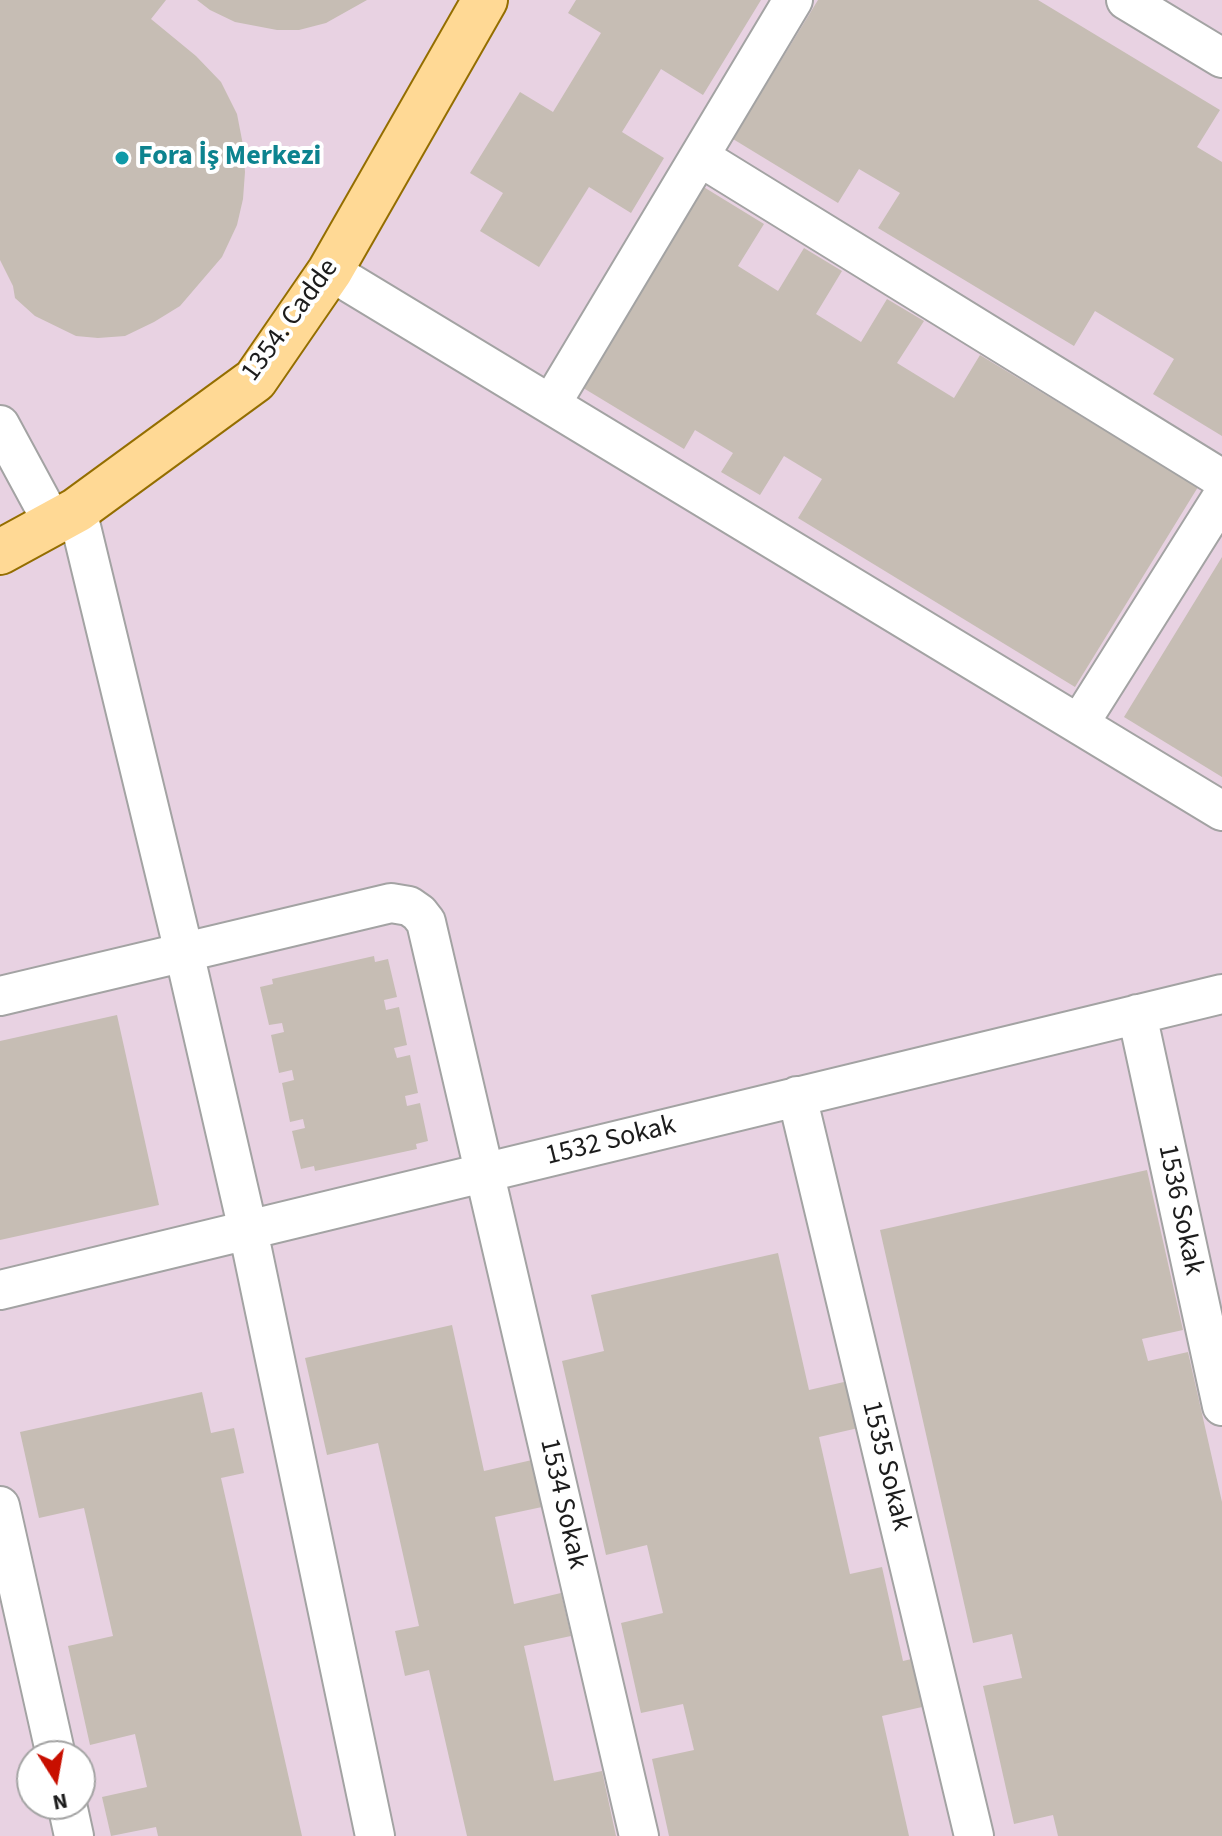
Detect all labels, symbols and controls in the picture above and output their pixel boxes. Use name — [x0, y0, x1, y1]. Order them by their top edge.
place label: Fora İş Merkezi — [138, 141, 321, 175]
marker: Fora İş Merkezi — [113, 149, 131, 167]
street label: 1354. Cadde — [235, 253, 347, 389]
street label: 1532 Sokak — [542, 1110, 680, 1174]
street label: 1536 Sokak — [1149, 1141, 1209, 1279]
street label: 1535 Sokak — [853, 1397, 917, 1535]
street label: 1534 Sokak — [531, 1435, 593, 1573]
north arrow — [16, 1740, 96, 1820]
text: N — [50, 1784, 70, 1819]

